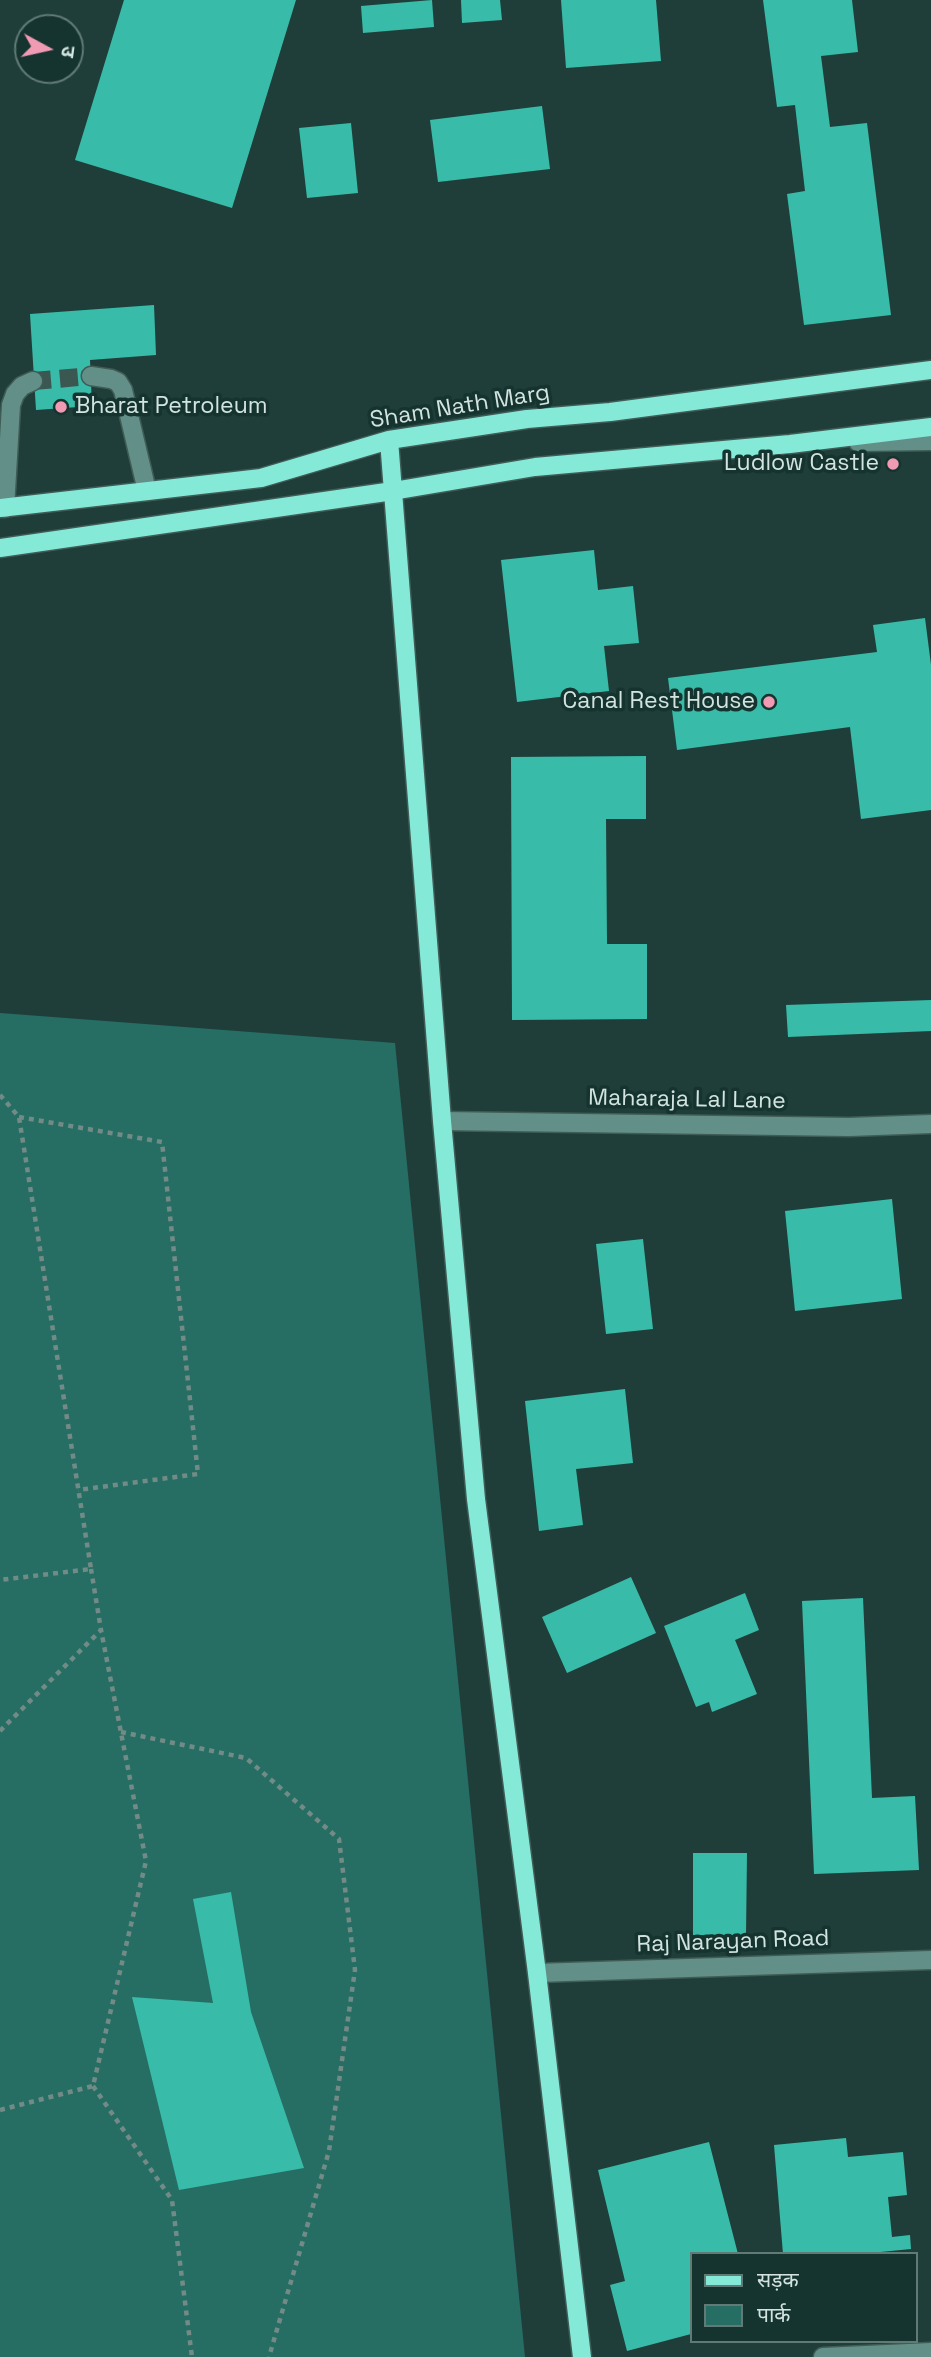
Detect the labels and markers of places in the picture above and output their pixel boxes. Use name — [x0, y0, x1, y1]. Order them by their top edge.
place label: Bharat Petroleum — [75, 393, 268, 421]
marker: Bharat Petroleum — [53, 399, 69, 415]
place label: Ludlow Castle — [724, 450, 879, 478]
marker: Ludlow Castle — [885, 456, 901, 472]
place label: Canal Rest House — [563, 688, 755, 716]
marker: Canal Rest House — [761, 694, 777, 710]

